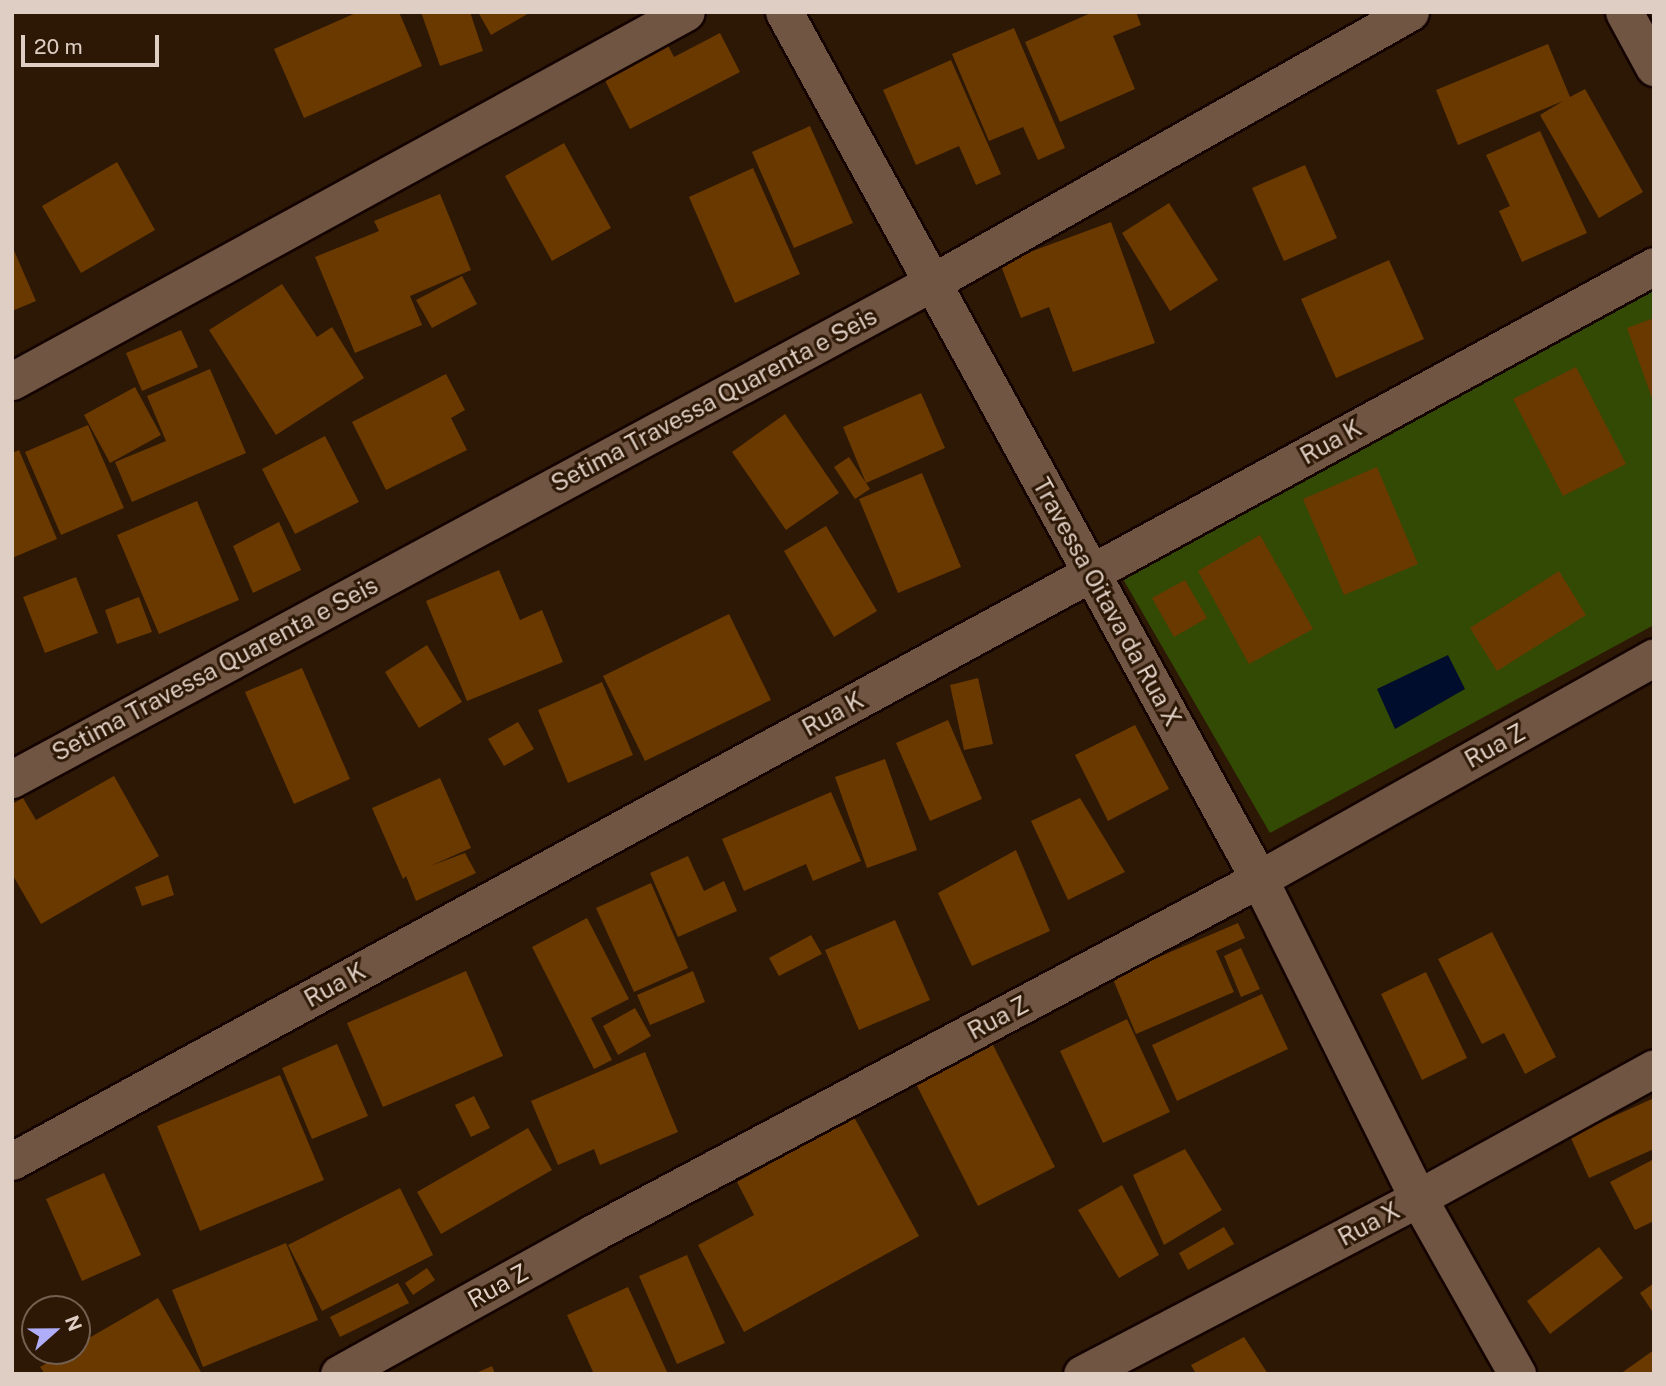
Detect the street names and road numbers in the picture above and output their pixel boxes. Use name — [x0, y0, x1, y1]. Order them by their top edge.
street label: Setima Travessa Quarenta e Seis — [546, 302, 882, 498]
street label: Rua K — [1295, 414, 1367, 470]
street label: Travessa Oitava da Rua X — [1027, 473, 1187, 731]
street label: Setima Travessa Quarenta e Seis — [47, 571, 383, 767]
street label: Rua K — [797, 686, 869, 742]
street label: Rua Z — [1460, 718, 1530, 774]
street label: Rua K — [299, 957, 371, 1013]
street label: Rua Z — [963, 990, 1033, 1046]
street label: Rua X — [1333, 1196, 1405, 1252]
street label: Rua Z — [463, 1258, 533, 1314]

